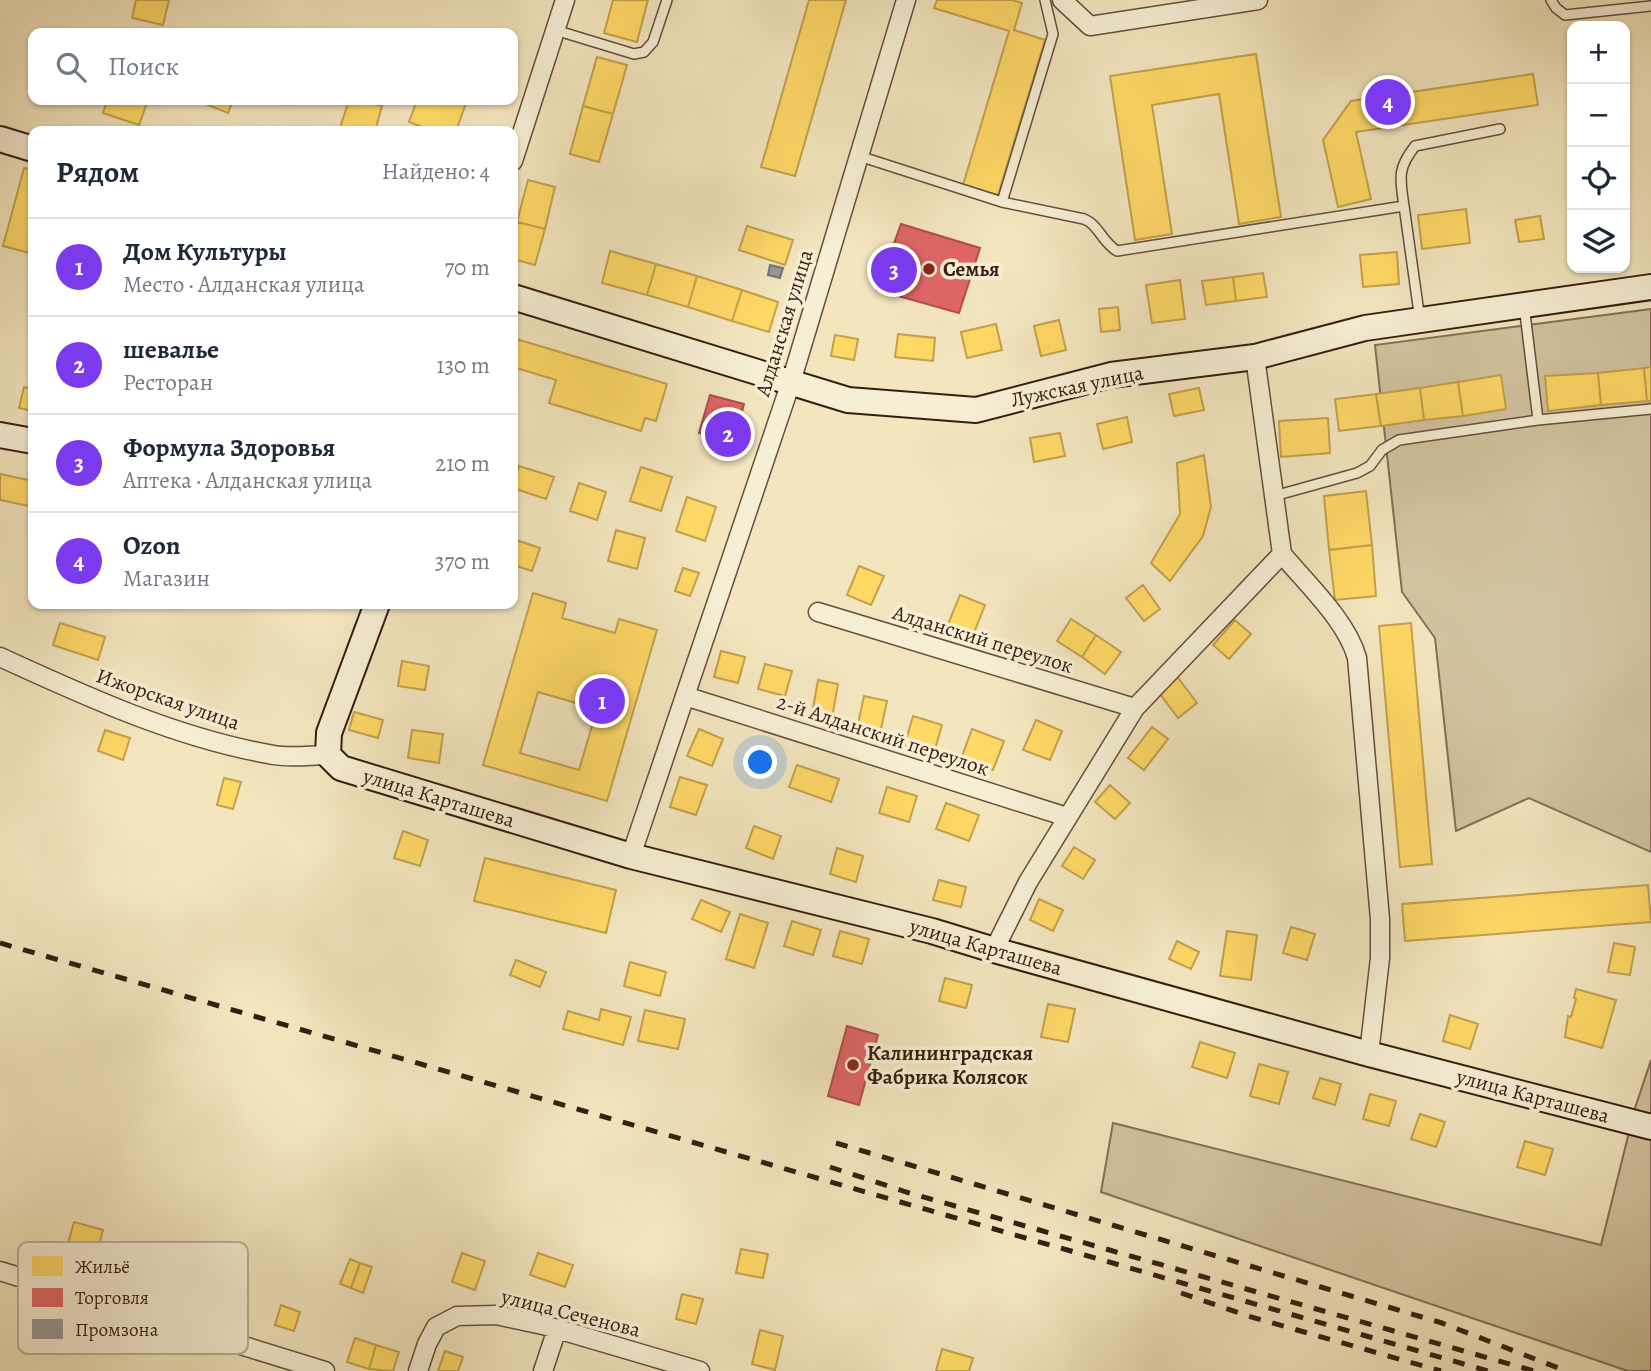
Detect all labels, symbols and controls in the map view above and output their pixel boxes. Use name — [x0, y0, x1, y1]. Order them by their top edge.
map controls — [1567, 21, 1630, 273]
button: + — [1567, 21, 1630, 84]
search box — [28, 28, 518, 105]
icon: search — [52, 48, 90, 86]
text: Поиск — [108, 49, 179, 84]
pin: 4 — [1365, 76, 1411, 128]
button: − — [1567, 84, 1630, 147]
button: locate — [1567, 147, 1630, 210]
text: Рядом — [56, 152, 139, 192]
text: Найдено: 4 — [382, 156, 490, 187]
button: layers — [1567, 210, 1630, 273]
text: Дом Культуры — [123, 234, 287, 269]
pin: 3 — [871, 244, 917, 296]
street label: Алданская улица — [748, 246, 820, 401]
text: 1 — [75, 252, 83, 283]
text: 70 m — [444, 252, 490, 283]
place label: Семья — [943, 255, 1000, 283]
marker: Семья — [921, 261, 937, 277]
text: Место · Алданская улица — [123, 269, 365, 300]
text: шевалье — [123, 332, 219, 367]
text: 2 — [73, 350, 85, 381]
text: 130 m — [437, 350, 490, 381]
street label: Лужская улица — [1008, 358, 1146, 414]
text: Ресторан — [123, 367, 213, 398]
pin: 2 — [705, 408, 751, 460]
text: Формула Здоровья — [123, 430, 335, 465]
text: 3 — [74, 448, 84, 479]
text: 210 m — [435, 448, 490, 479]
text: Аптека · Алданская улица — [123, 465, 372, 496]
text: Ozon — [123, 528, 181, 563]
text: 4 — [74, 546, 84, 577]
text: 370 m — [435, 546, 490, 577]
text: Магазин — [123, 563, 210, 594]
street label: Алданский переулок — [888, 598, 1077, 680]
street label: Ижорская улица — [93, 661, 244, 737]
pin: 1 — [579, 675, 625, 727]
street label: 2-й Алданский переулок — [773, 687, 993, 783]
your location — [743, 745, 777, 779]
street label: улица Карташева — [359, 761, 519, 834]
street label: улица Карташева — [906, 912, 1066, 982]
place label: Калининградская Фабрика Колясок — [867, 1039, 1033, 1091]
marker: Калининградская Фабрика Колясок — [845, 1057, 861, 1073]
street label: улица Карташева — [1453, 1062, 1613, 1130]
legend — [18, 1242, 248, 1354]
text: Жильё — [75, 1254, 130, 1280]
street label: улица Сеченова — [498, 1282, 644, 1344]
text: Торговля — [75, 1285, 149, 1311]
text: Промзона — [75, 1317, 159, 1343]

